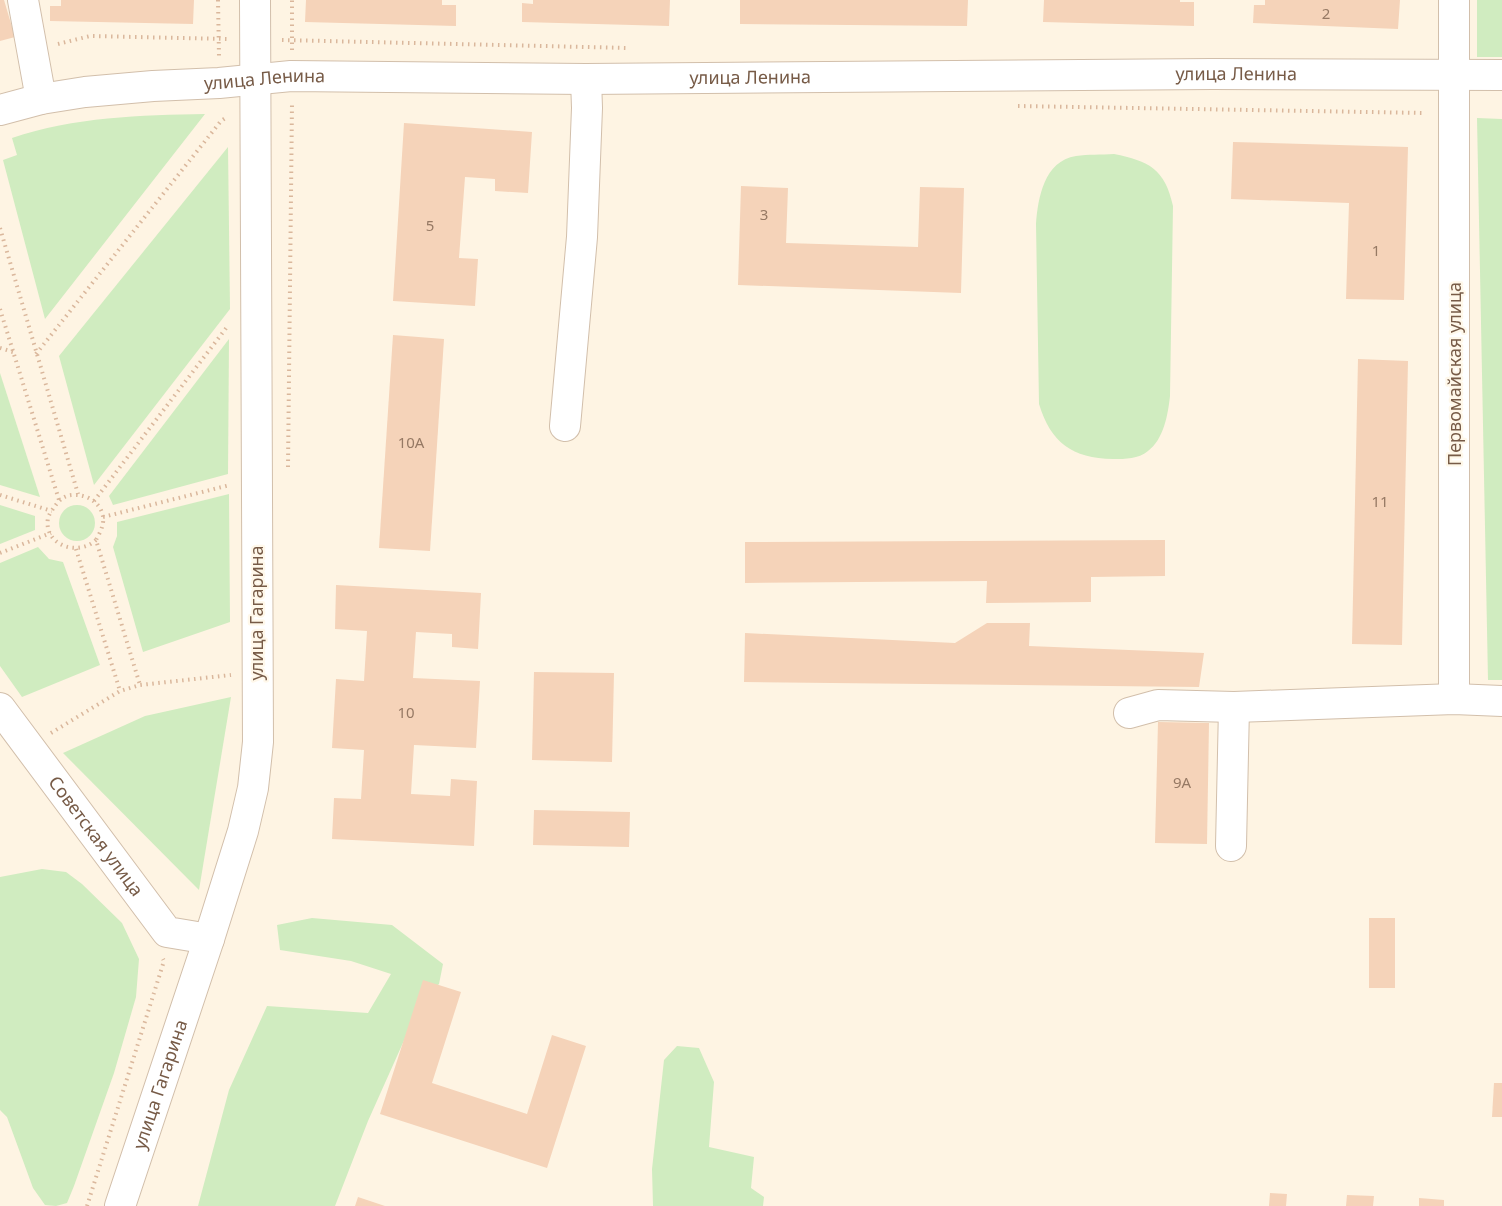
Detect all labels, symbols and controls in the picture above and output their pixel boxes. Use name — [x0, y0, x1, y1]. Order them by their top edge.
house number: 2 — [1322, 3, 1330, 23]
street label: улица Ленина — [1175, 61, 1297, 85]
street label: улица Ленина — [203, 63, 325, 95]
street label: улица Ленина — [689, 64, 811, 89]
house number: 3 — [760, 204, 768, 224]
house number: 5 — [426, 215, 434, 235]
house number: 1 — [1372, 240, 1380, 260]
street label: Первомайская улица — [1442, 282, 1466, 466]
house number: 10А — [398, 432, 425, 452]
house number: 11 — [1371, 491, 1389, 511]
street label: улица Гагарина — [244, 545, 268, 681]
house number: 10 — [397, 702, 415, 722]
street label: Советская улица — [44, 771, 149, 901]
house number: 9А — [1173, 772, 1192, 792]
street label: улица Гагарина — [127, 1016, 192, 1152]

